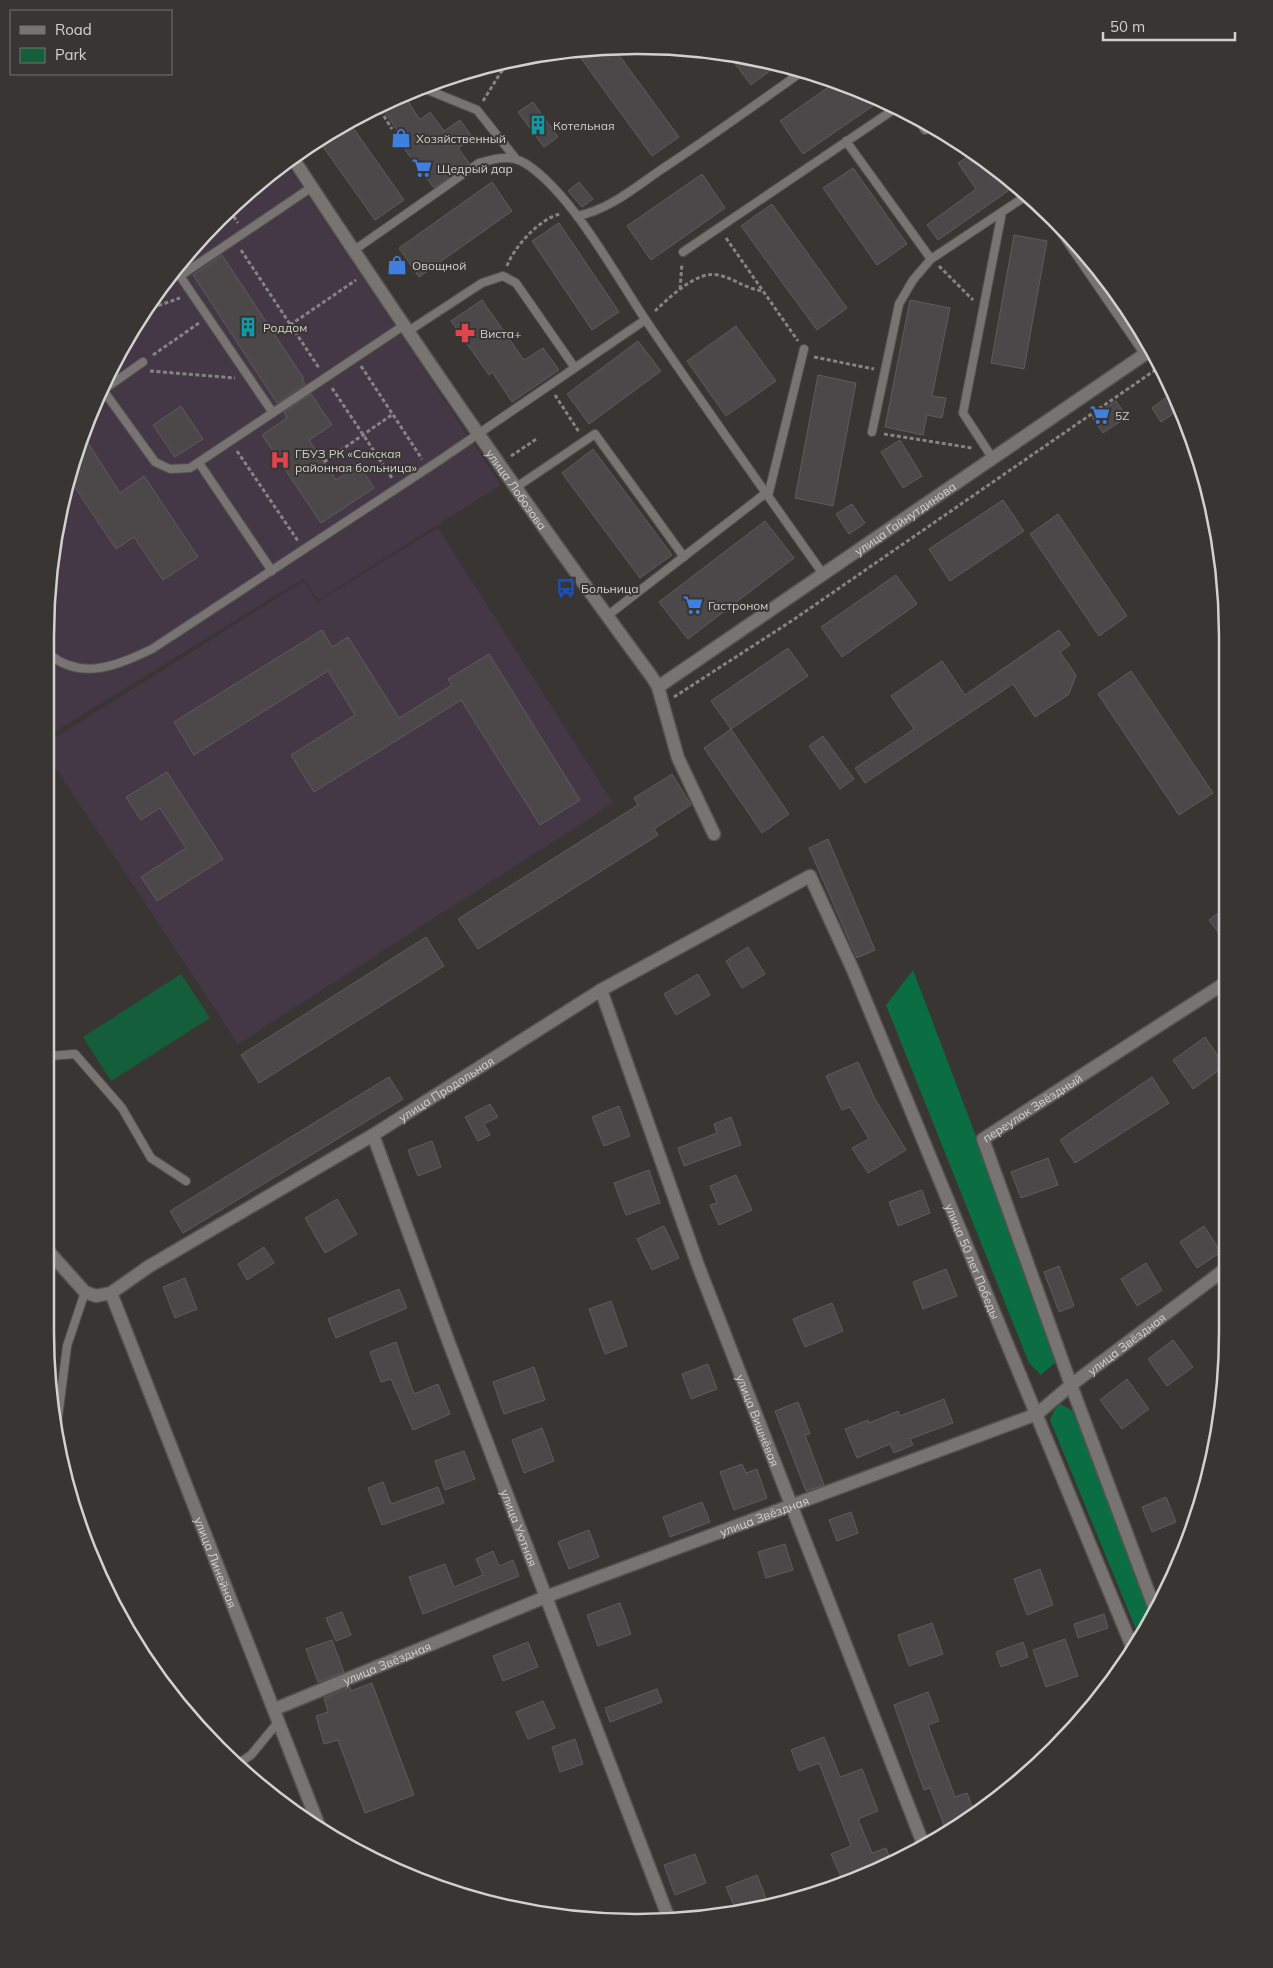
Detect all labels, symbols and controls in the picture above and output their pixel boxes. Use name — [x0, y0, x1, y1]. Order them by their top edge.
legend — [10, 10, 172, 75]
scale bar — [1103, 10, 1236, 42]
text: 50 m — [1110, 17, 1145, 36]
text: Road — [55, 20, 92, 39]
text: Park — [55, 45, 87, 64]
building icon: Котельная — [527, 114, 549, 136]
place label: Котельная — [553, 118, 615, 133]
shop icon: Хозяйственный — [390, 127, 412, 149]
place label: Хозяйственный — [416, 131, 506, 146]
supermarket icon: Щедрый дар — [411, 157, 433, 179]
place label: Щедрый дар — [437, 161, 513, 176]
shop icon: Овощной — [386, 254, 408, 276]
place label: Овощной — [412, 258, 466, 273]
building icon: Роддом — [237, 316, 259, 338]
place label: Роддом — [263, 320, 307, 335]
pharmacy icon: Виста+ — [454, 322, 476, 344]
place label: Виста+ — [480, 326, 521, 341]
supermarket icon: 5Z — [1089, 404, 1111, 426]
place label: 5Z — [1115, 408, 1129, 423]
place label: ГБУЗ РК «Сакская районная больница» — [295, 446, 418, 475]
street label: улица Лобозова — [483, 446, 550, 532]
hospital icon: ГБУЗ РК «Сакская районная больница» — [269, 449, 291, 471]
street label: улица Гайнутдинова — [851, 478, 958, 558]
bus stop icon: Больница — [555, 577, 577, 599]
place label: Больница — [581, 581, 639, 596]
supermarket icon: Гастроном — [682, 594, 704, 616]
place label: Гастроном — [708, 598, 768, 613]
street label: улица Продольная — [395, 1053, 497, 1125]
street label: переулок Звёздный — [979, 1070, 1085, 1145]
street label: улица 50 лет Победы — [942, 1201, 1004, 1321]
street label: улица Звёздная — [1084, 1309, 1168, 1378]
street label: улица Вишнёвая — [733, 1372, 783, 1468]
street label: улица Уютная — [498, 1487, 541, 1568]
street label: улица Звёздная — [717, 1492, 811, 1539]
street label: улица Линейная — [192, 1515, 241, 1610]
street label: улица Звёздная — [341, 1638, 433, 1688]

